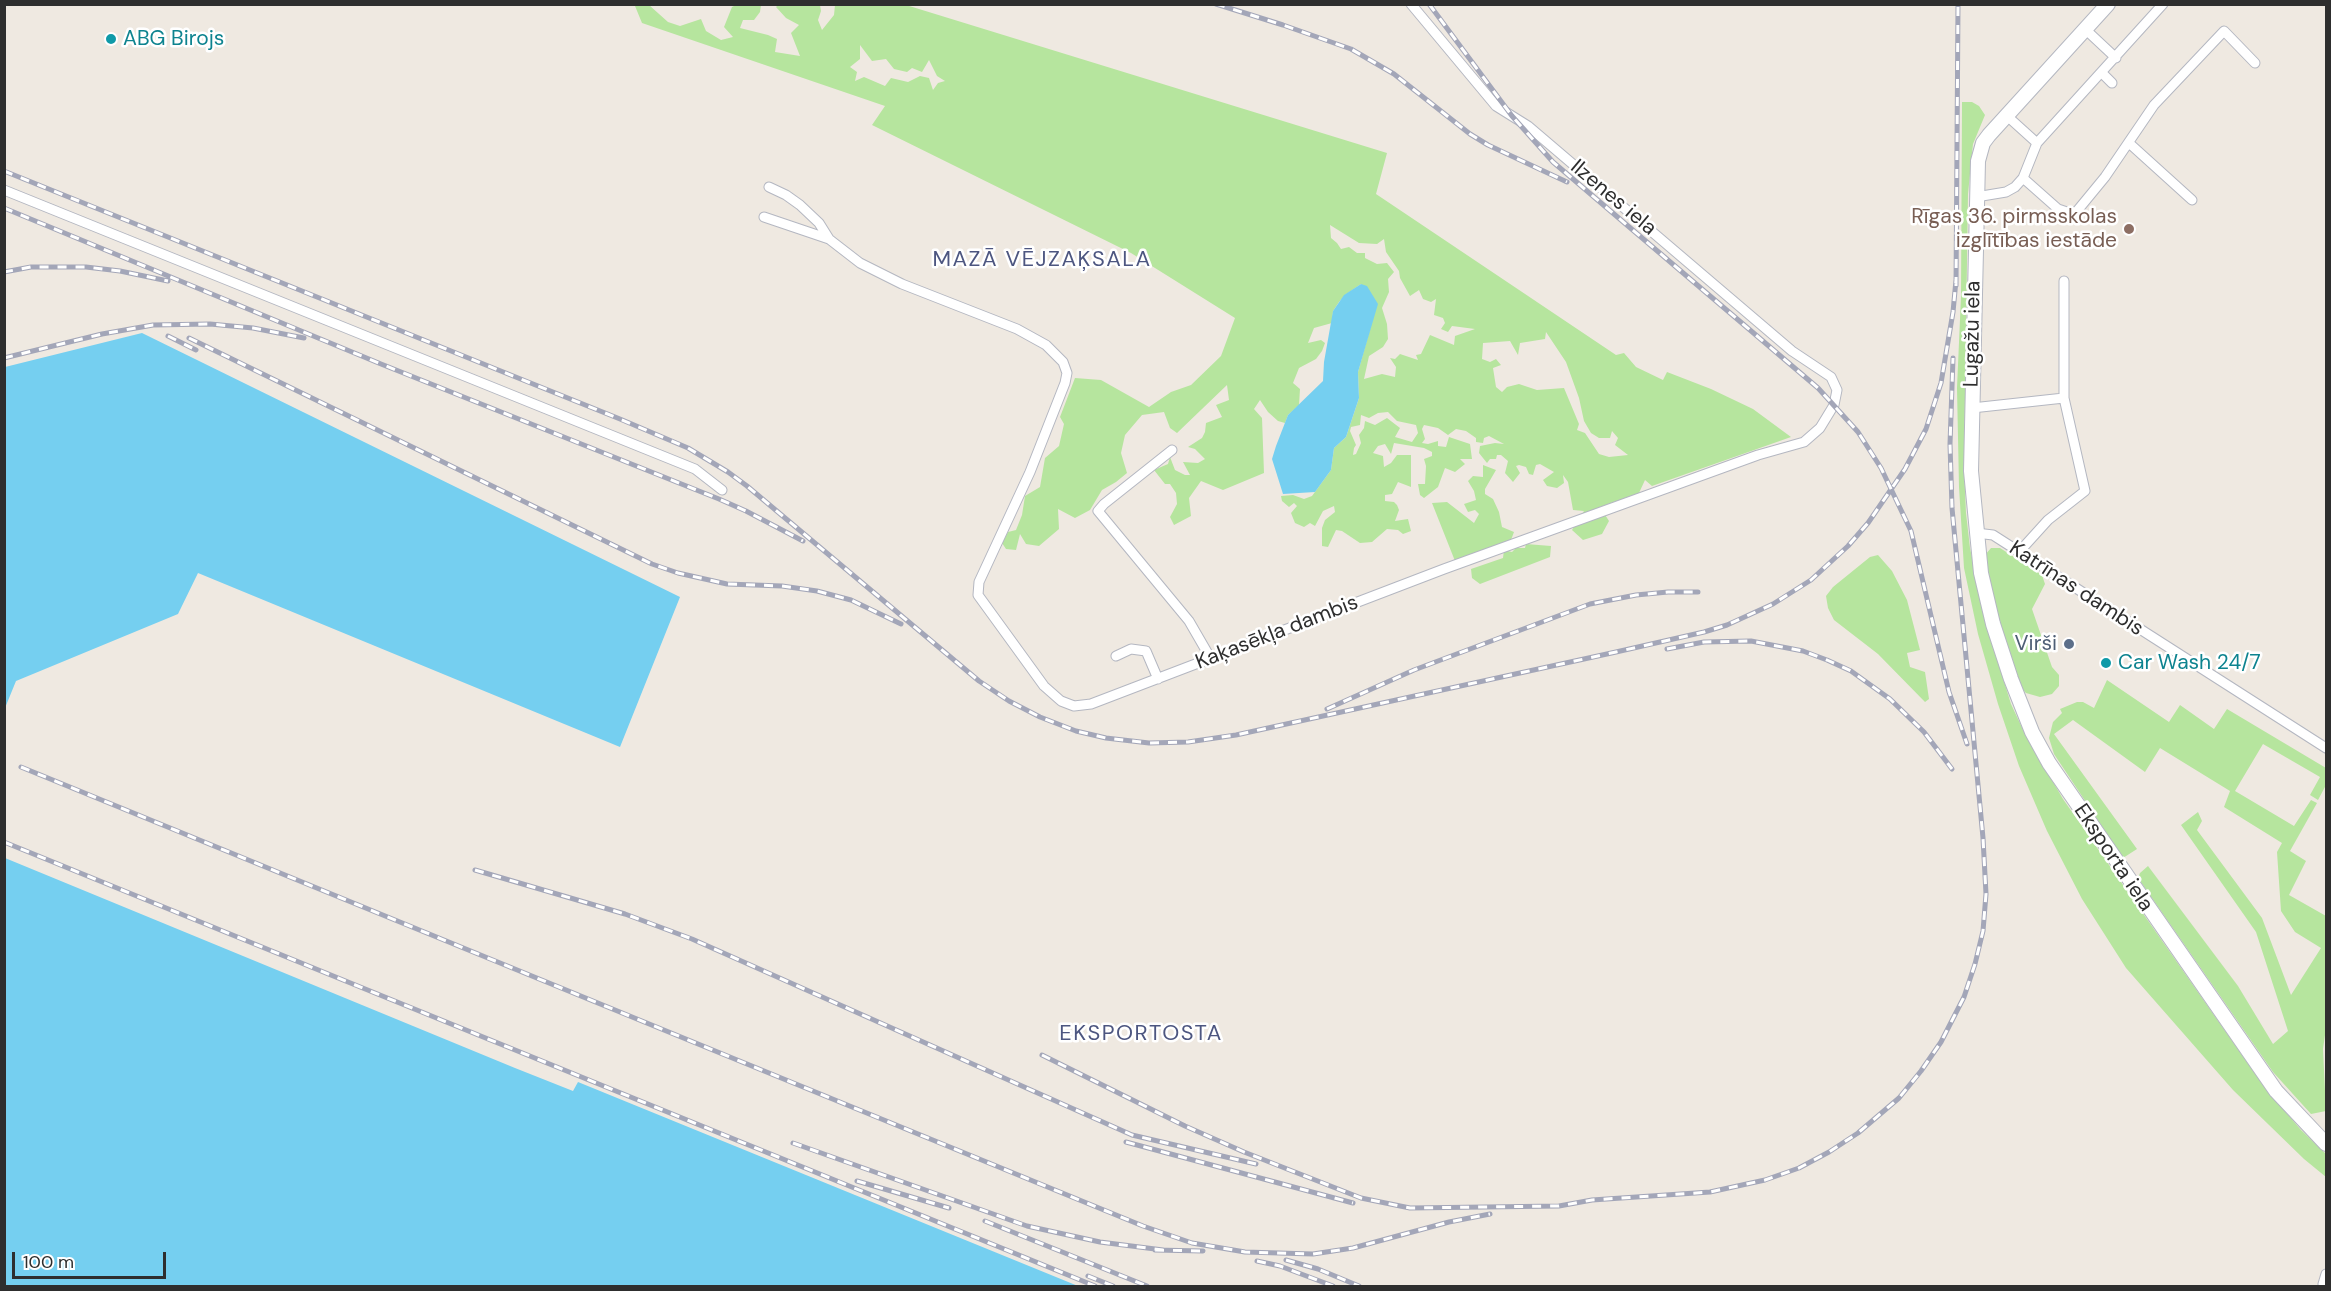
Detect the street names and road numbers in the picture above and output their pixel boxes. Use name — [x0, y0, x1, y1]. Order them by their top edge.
street label: Ilzenes iela — [1565, 155, 1661, 241]
street label: Lugažu iela — [1959, 281, 1987, 387]
street label: Katrīnas dambis — [2004, 536, 2148, 642]
street label: Kaķasēkļa dambis — [1192, 590, 1362, 676]
street label: Eksporta iela — [2068, 800, 2158, 916]

